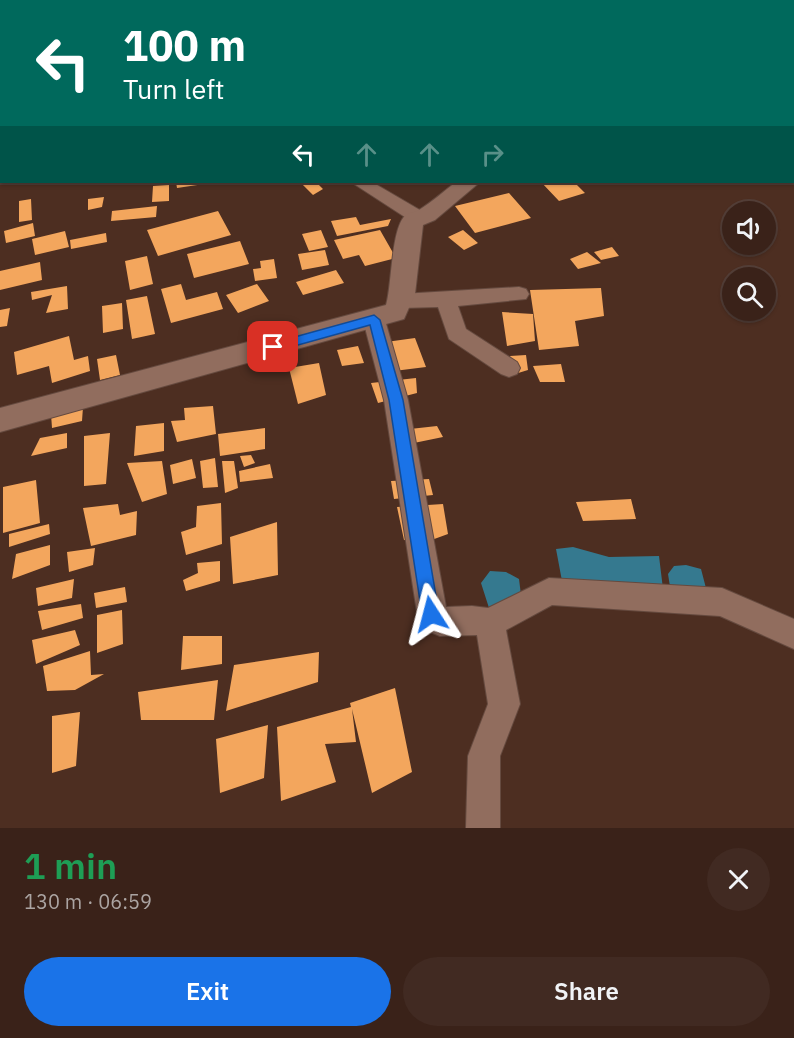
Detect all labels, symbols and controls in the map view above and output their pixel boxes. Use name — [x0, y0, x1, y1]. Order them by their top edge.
text: 100 m — [123, 18, 246, 73]
icon: left — [24, 24, 102, 102]
text: Turn left — [123, 71, 224, 106]
icon: left — [287, 138, 320, 171]
icon: ahead — [350, 138, 383, 171]
icon: ahead — [413, 138, 446, 171]
icon: right — [476, 138, 509, 171]
map controls — [722, 201, 776, 321]
button: sound — [722, 201, 776, 255]
button: search — [722, 267, 776, 321]
pin — [247, 321, 298, 372]
icon: arrive — [256, 330, 289, 363]
position arrow — [399, 582, 463, 646]
text: 1 min — [24, 842, 117, 889]
button: close — [707, 848, 770, 911]
text: 130 m · 06:59 — [24, 888, 152, 915]
button: Exit — [24, 957, 391, 1026]
button: Share — [403, 957, 770, 1026]

